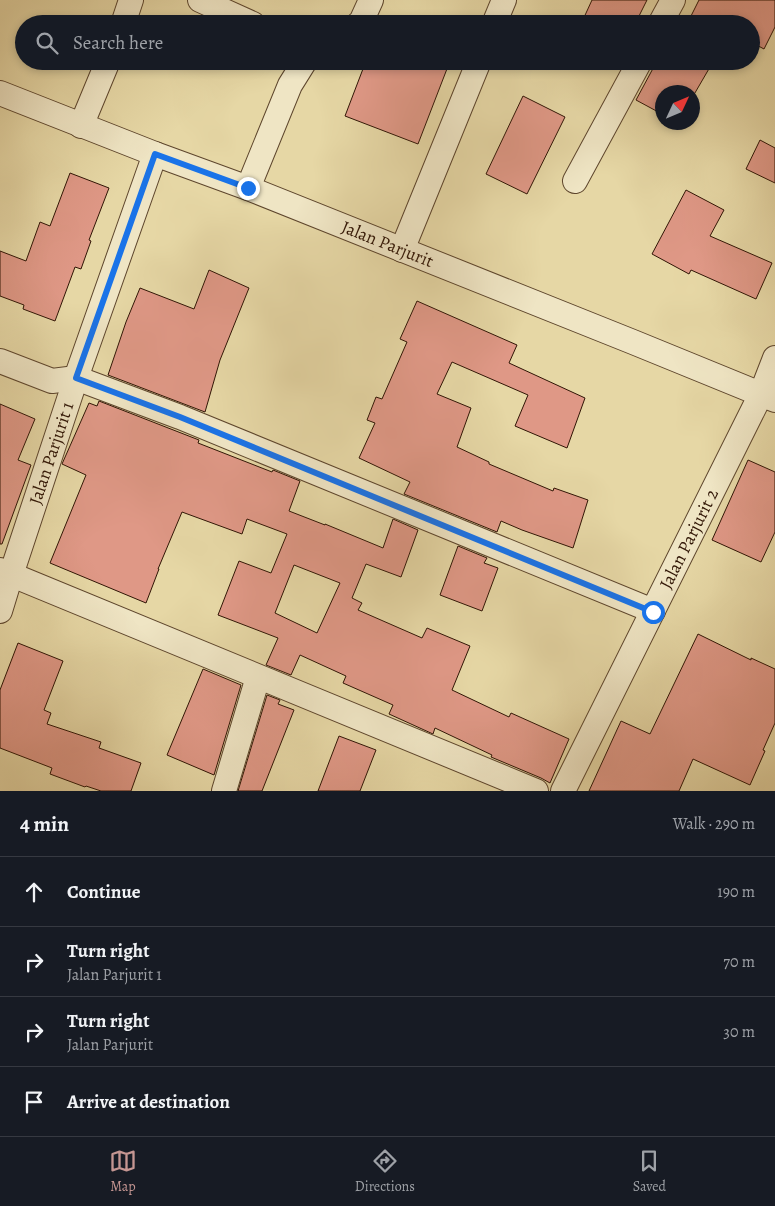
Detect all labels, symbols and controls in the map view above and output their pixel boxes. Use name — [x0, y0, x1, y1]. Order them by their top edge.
search box — [15, 15, 760, 70]
icon: search — [33, 29, 61, 57]
text: Search here — [73, 30, 163, 56]
north arrow — [655, 85, 700, 130]
route end — [237, 177, 260, 200]
street label: Jalan Parjurit — [338, 215, 437, 273]
street label: Jalan Parjurit 1 — [23, 399, 79, 508]
street label: Jalan Parjurit 2 — [654, 484, 724, 593]
route start — [642, 601, 665, 624]
text: 4 min — [20, 810, 69, 838]
text: Walk · 290 m — [673, 813, 755, 835]
icon: ahead — [20, 878, 48, 906]
text: Continue — [67, 879, 141, 905]
text: 190 m — [717, 881, 755, 903]
text: Turn right — [67, 938, 149, 964]
icon: right — [20, 948, 48, 976]
text: 70 m — [723, 951, 755, 973]
text: Jalan Parjurit 1 — [67, 964, 162, 986]
text: Turn right — [67, 1008, 149, 1034]
icon: right — [20, 1018, 48, 1046]
text: 30 m — [723, 1021, 755, 1043]
text: Jalan Parjurit — [67, 1034, 153, 1056]
icon: arrive — [20, 1088, 48, 1116]
text: Arrive at destination — [67, 1089, 230, 1115]
tab: Map — [109, 1147, 137, 1196]
tab: Directions — [355, 1147, 415, 1196]
tab: Saved — [633, 1147, 666, 1196]

